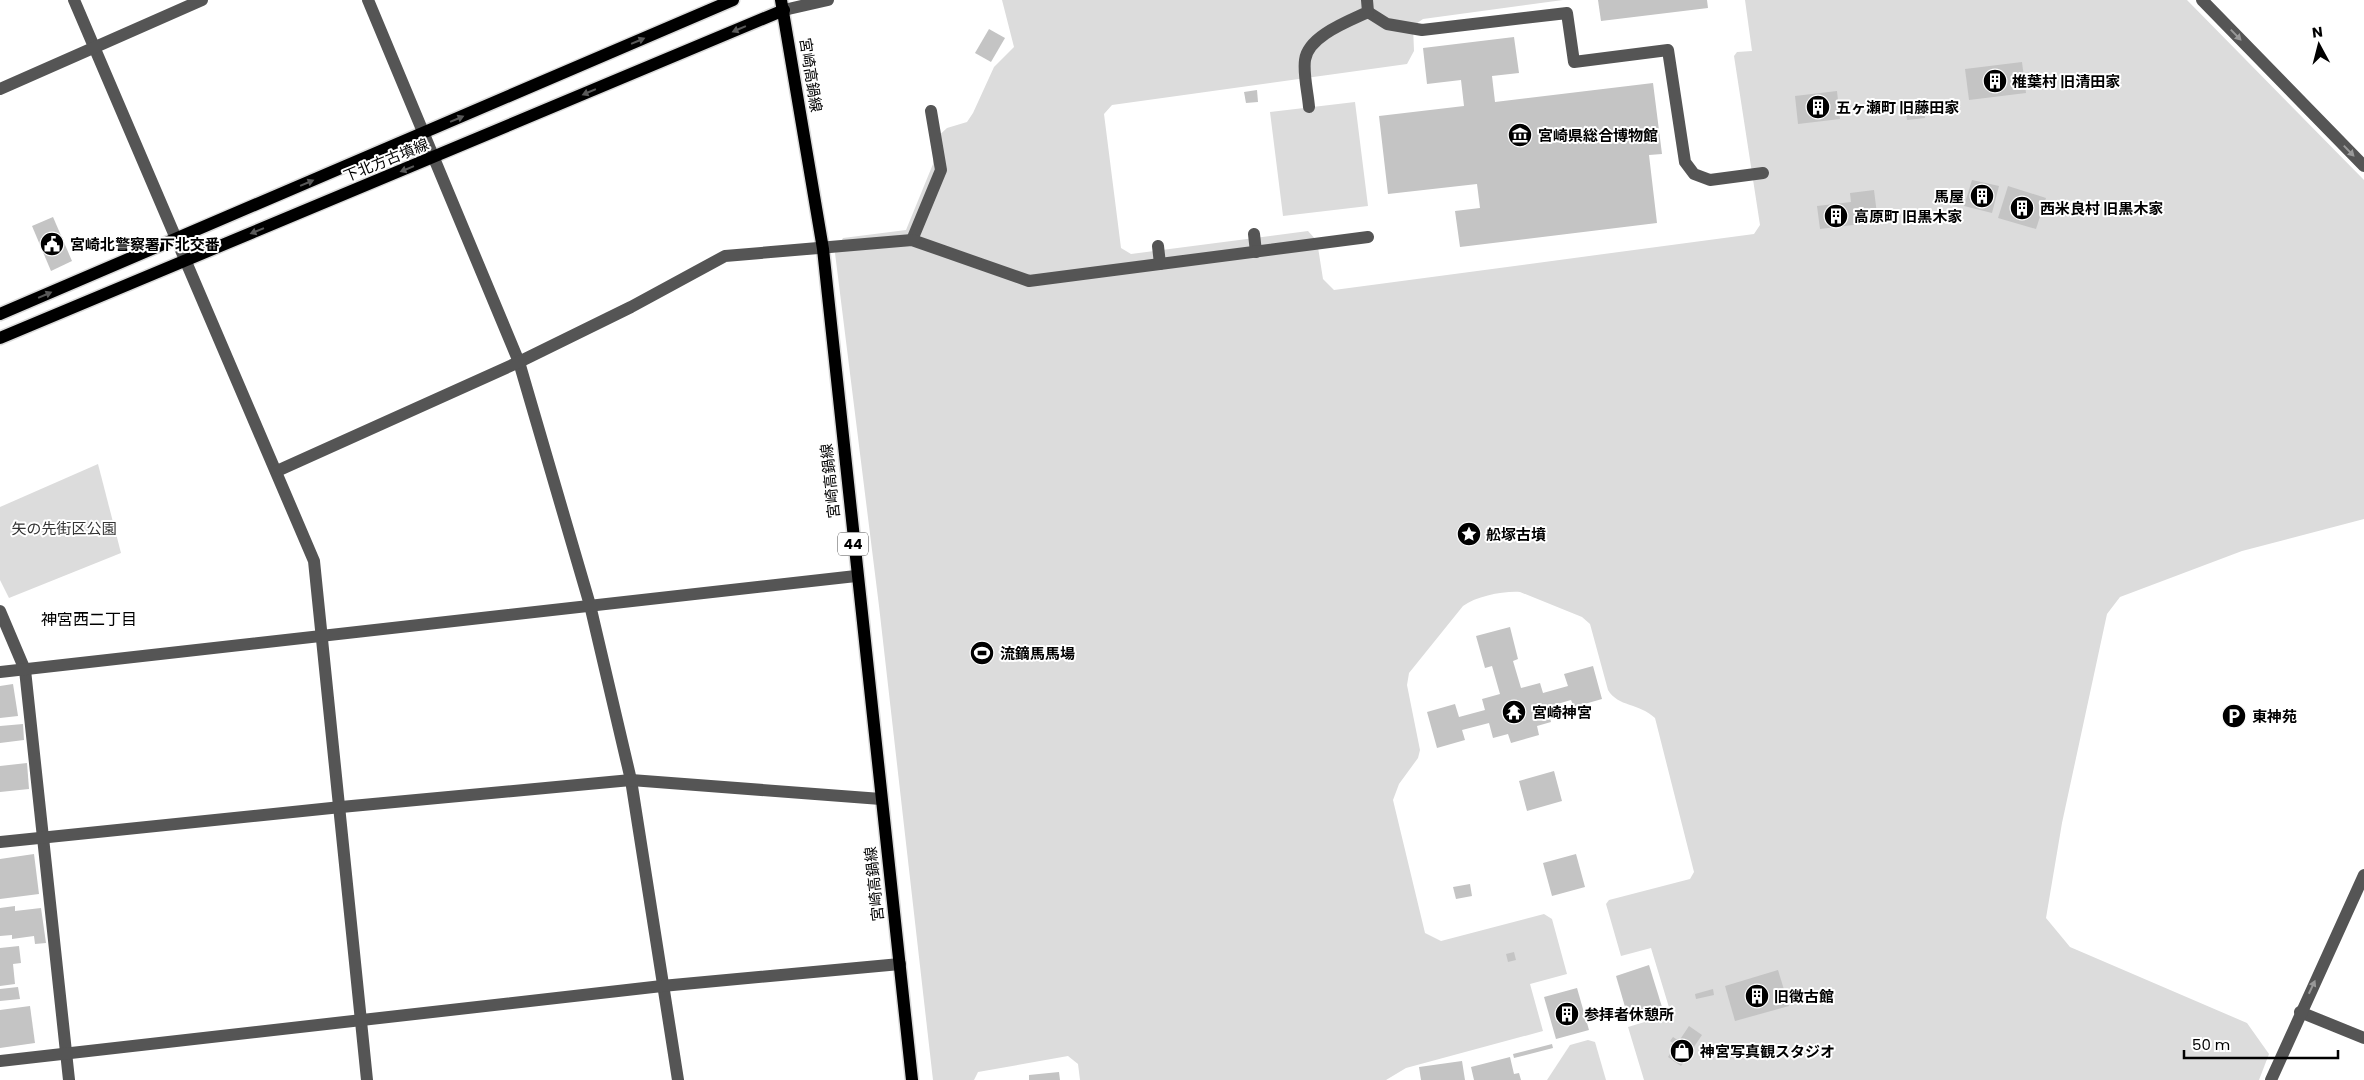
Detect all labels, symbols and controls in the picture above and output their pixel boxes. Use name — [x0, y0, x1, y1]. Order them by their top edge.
north arrow — [2294, 20, 2344, 70]
text: N — [2311, 22, 2324, 43]
one-way arrow — [732, 26, 746, 34]
one-way arrow — [2230, 29, 2242, 41]
street label: 宮崎高鍋線 — [795, 36, 827, 114]
one-way arrow — [631, 37, 645, 45]
building icon: 椎葉村 旧清田家 — [1982, 68, 2008, 94]
place label: 椎葉村 旧清田家 — [2012, 71, 2120, 92]
one-way arrow — [582, 89, 596, 97]
building icon: 五ヶ瀬町 旧藤田家 — [1805, 94, 1831, 120]
place label: 五ヶ瀬町 旧藤田家 — [1836, 97, 1959, 118]
one-way arrow — [450, 115, 464, 123]
museum icon: 宮崎県総合博物館 — [1507, 122, 1533, 148]
place label: 宮崎県総合博物館 — [1538, 125, 1658, 146]
street label: 下北方古墳線 — [340, 133, 432, 187]
one-way arrow — [2343, 145, 2355, 157]
one-way arrow — [400, 165, 414, 173]
one-way arrow — [300, 179, 314, 187]
building icon: 馬屋 — [1969, 183, 1995, 209]
place label: 馬屋 — [1934, 186, 1964, 207]
building icon: 西米良村 旧黒木家 — [2009, 195, 2035, 221]
place label: 西米良村 旧黒木家 — [2040, 198, 2163, 219]
building icon: 高原町 旧黒木家 — [1823, 203, 1849, 229]
place label: 高原町 旧黒木家 — [1854, 206, 1962, 227]
one-way arrow — [249, 227, 264, 235]
public building icon: 宮崎北警察署下北交番 — [39, 231, 65, 257]
place label: 宮崎北警察署下北交番 — [70, 234, 220, 255]
one-way arrow — [38, 290, 52, 298]
street label: 宮崎高鍋線 — [816, 443, 844, 519]
park label: 矢の先街区公園 — [11, 518, 117, 539]
place icon: 舩塚古墳 — [1456, 521, 1482, 547]
place label: 舩塚古墳 — [1486, 524, 1546, 545]
road number: 44 — [838, 532, 868, 556]
district label: 神宮西二丁目 — [41, 608, 137, 631]
sports icon: 流鏑馬馬場 — [969, 640, 995, 666]
place label: 流鏑馬馬場 — [1000, 643, 1075, 664]
temple icon: 宮崎神宮 — [1501, 699, 1527, 725]
place label: 宮崎神宮 — [1532, 702, 1592, 723]
parking icon: 東神苑 — [2221, 703, 2247, 729]
place label: 東神苑 — [2252, 706, 2297, 727]
street label: 宮崎高鍋線 — [860, 846, 888, 922]
one-way arrow — [2308, 980, 2316, 994]
building icon: 旧徴古館 — [1744, 983, 1770, 1009]
place label: 旧徴古館 — [1774, 986, 1834, 1007]
building icon: 参拝者休憩所 — [1554, 1001, 1580, 1027]
place label: 参拝者休憩所 — [1584, 1004, 1674, 1025]
scale bar — [2184, 1028, 2338, 1060]
text: 50 m — [2192, 1034, 2230, 1055]
shop icon: 神宮写真観スタジオ — [1669, 1038, 1695, 1064]
place label: 神宮写真観スタジオ — [1699, 1041, 1835, 1062]

